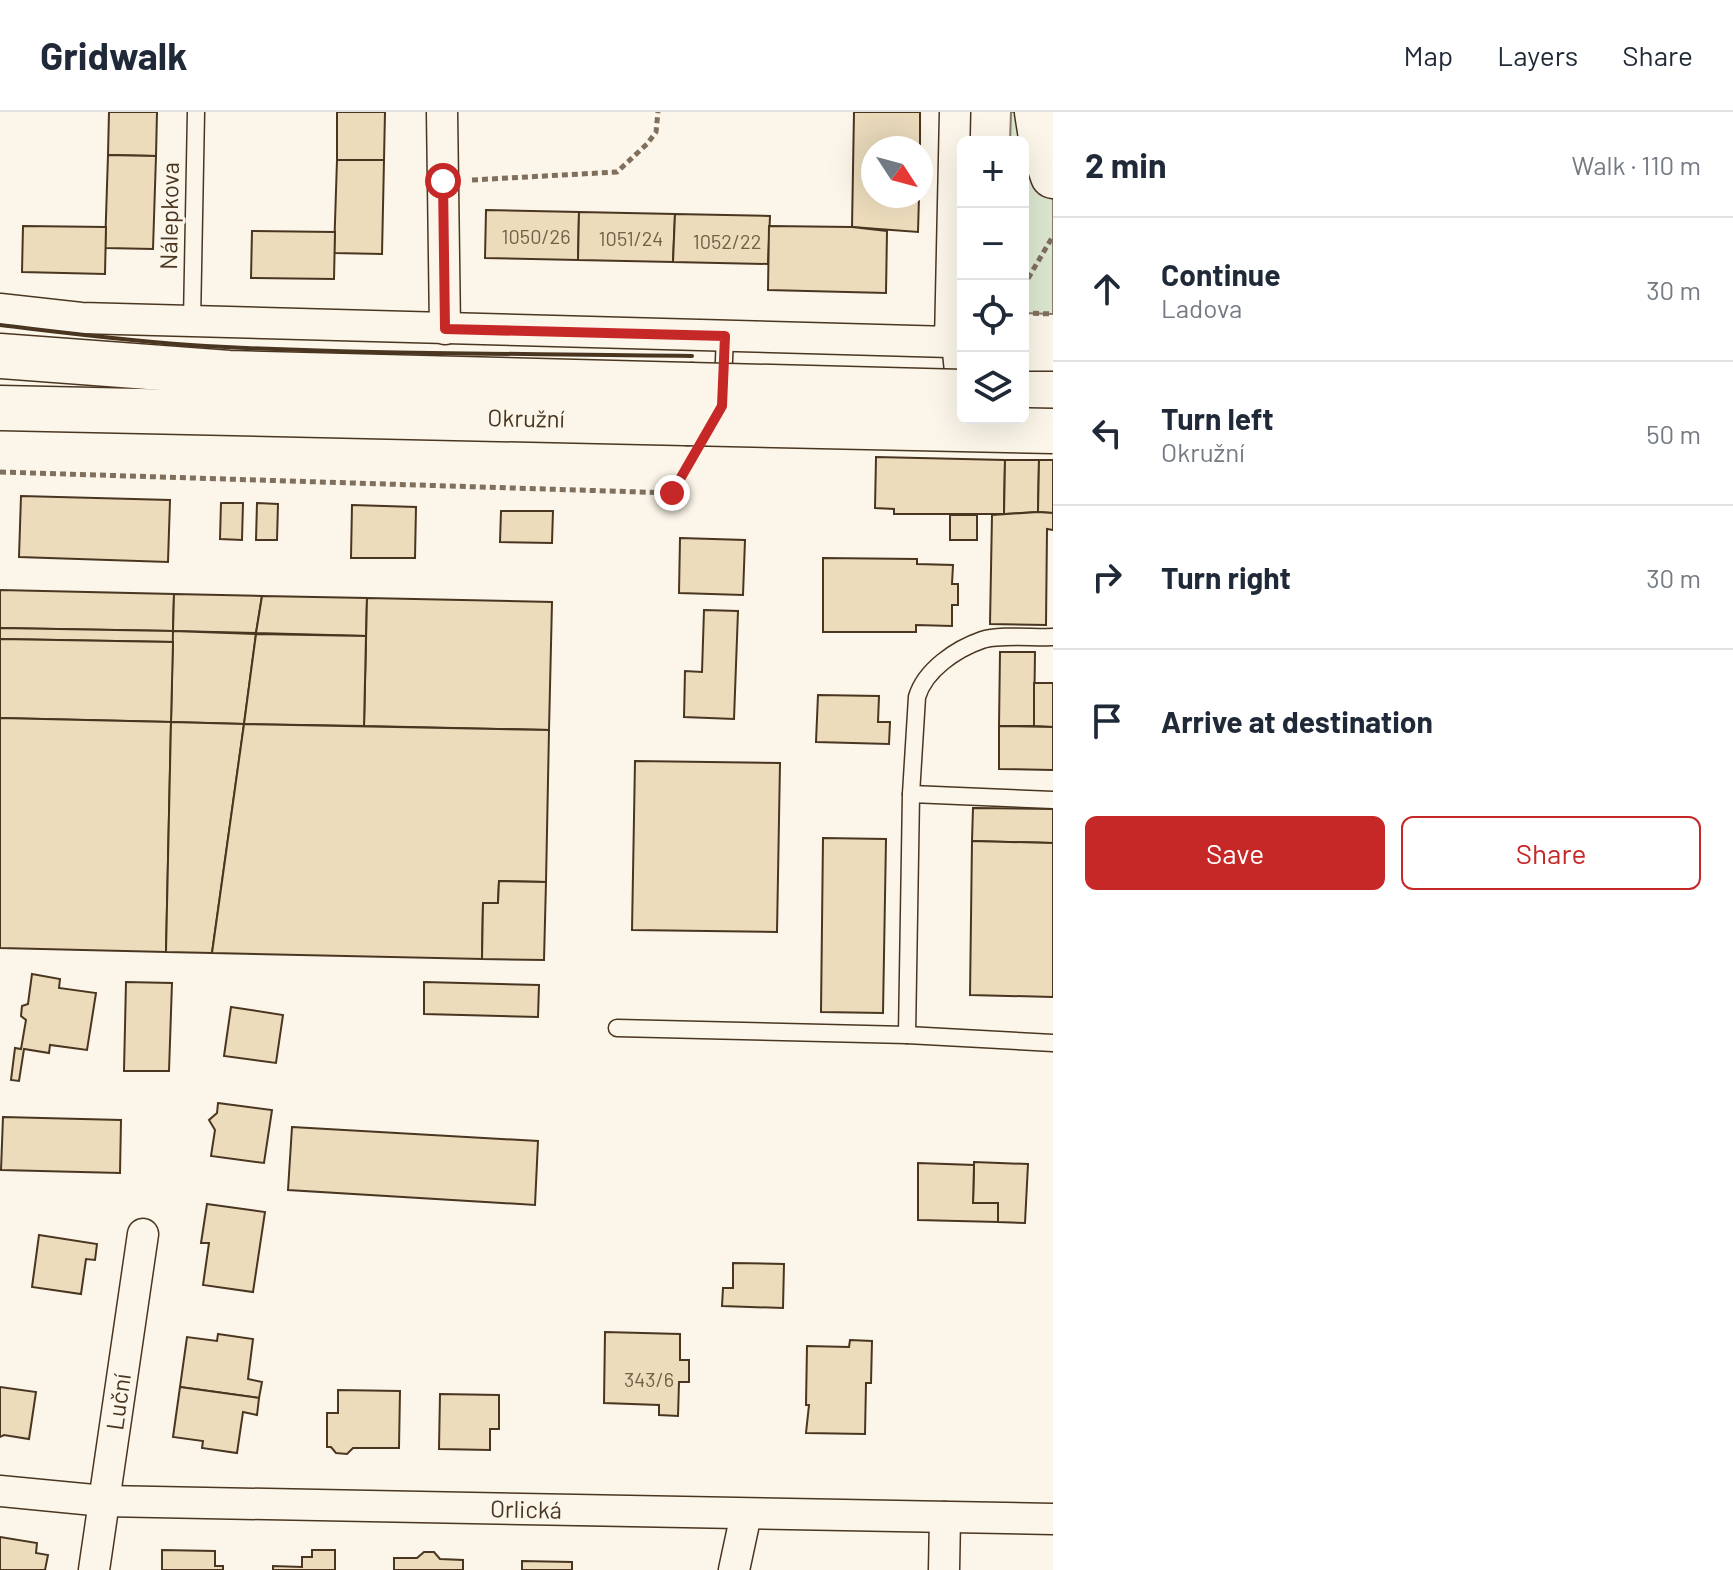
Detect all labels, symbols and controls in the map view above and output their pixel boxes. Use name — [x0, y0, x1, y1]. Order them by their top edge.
text: Gridwalk — [40, 32, 187, 78]
text: Map — [1403, 38, 1453, 72]
text: Layers — [1497, 38, 1578, 72]
text: Share — [1622, 38, 1693, 72]
north arrow — [861, 136, 933, 208]
map controls — [957, 136, 1029, 424]
button: + — [957, 136, 1029, 208]
text: 2 min — [1085, 144, 1167, 185]
text: Walk · 110 m — [1572, 149, 1701, 180]
street label: Nálepkova — [153, 162, 184, 270]
route start — [425, 163, 461, 199]
button: − — [957, 208, 1029, 280]
house number: 1050/26 — [502, 224, 570, 248]
house number: 1051/24 — [599, 226, 663, 250]
house number: 1052/22 — [693, 229, 761, 253]
text: Continue — [1161, 256, 1281, 292]
icon: ahead — [1085, 267, 1129, 311]
text: 30 m — [1646, 274, 1701, 305]
button: locate — [957, 280, 1029, 352]
text: Ladova — [1161, 292, 1242, 323]
button: layers — [957, 352, 1029, 424]
text: Turn left — [1161, 400, 1274, 436]
street label: Okružní — [487, 402, 565, 433]
icon: left — [1085, 411, 1129, 455]
text: 50 m — [1646, 418, 1701, 449]
text: Okružní — [1161, 436, 1245, 467]
route end — [654, 475, 690, 511]
icon: right — [1085, 555, 1129, 599]
text: Turn right — [1161, 559, 1291, 595]
text: 30 m — [1646, 562, 1701, 593]
icon: arrive — [1085, 699, 1129, 743]
text: Arrive at destination — [1161, 703, 1433, 739]
button: Save — [1085, 816, 1385, 890]
button: Share — [1401, 816, 1701, 890]
house number: 343/6 — [624, 1367, 674, 1391]
street label: Luční — [99, 1372, 136, 1432]
street label: Orlická — [490, 1493, 562, 1524]

